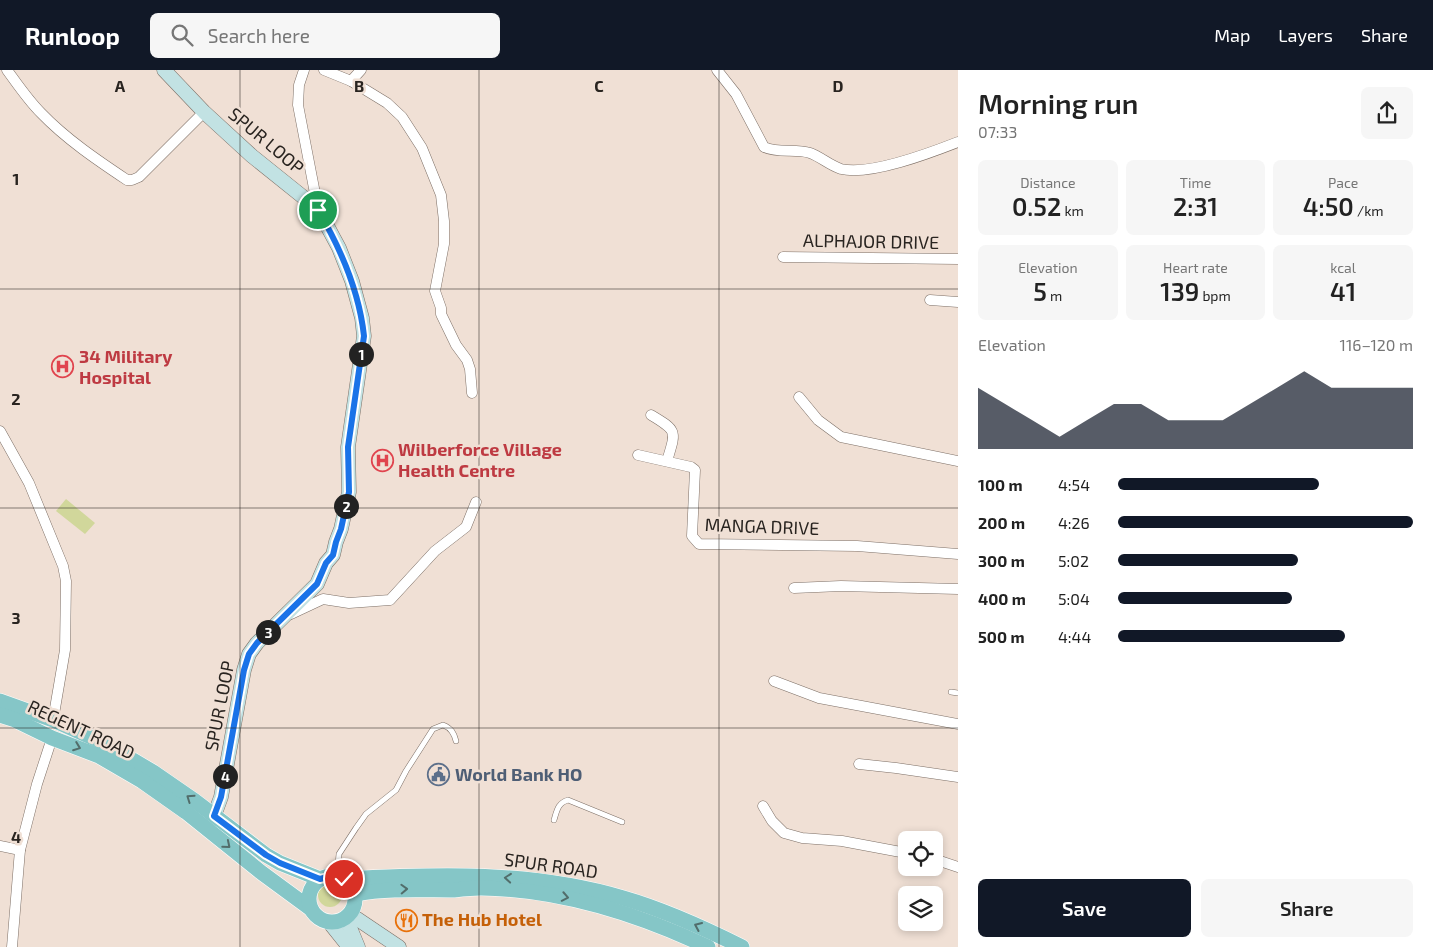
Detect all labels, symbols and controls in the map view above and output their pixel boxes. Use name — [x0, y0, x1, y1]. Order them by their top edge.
search box — [150, 13, 500, 58]
text: Runloop — [25, 21, 120, 50]
icon: search — [168, 21, 196, 49]
text: Search here — [208, 24, 310, 47]
text: Map — [1214, 24, 1250, 46]
text: Layers — [1278, 24, 1333, 46]
text: Share — [1361, 24, 1408, 46]
text: A — [115, 76, 126, 95]
text: B — [354, 76, 364, 95]
text: C — [594, 76, 604, 95]
text: D — [833, 76, 844, 95]
text: Morning run — [978, 86, 1138, 120]
button: share — [1361, 87, 1413, 139]
street label: SPUR LOOP — [225, 102, 309, 178]
text: 07:33 — [978, 122, 1017, 141]
text: 1 — [13, 169, 19, 188]
text: Distance — [1020, 174, 1075, 191]
text: Time — [1180, 174, 1211, 191]
text: Pace — [1328, 174, 1358, 191]
pin — [297, 189, 339, 231]
text: 0.52 — [1012, 191, 1061, 221]
text: 2:31 — [1173, 191, 1218, 221]
text: 4:50 — [1303, 191, 1354, 221]
icon: arrive — [304, 196, 332, 224]
text: km — [1061, 202, 1084, 219]
text: /km — [1354, 202, 1384, 219]
street label: ALPHAJOR DRIVE — [803, 229, 939, 253]
text: Elevation — [1018, 259, 1078, 276]
text: Heart rate — [1163, 259, 1228, 276]
text: kcal — [1330, 259, 1356, 276]
text: 5 — [1033, 276, 1047, 306]
text: 139 — [1160, 276, 1199, 306]
text: 41 — [1330, 276, 1356, 306]
text: m — [1047, 287, 1062, 304]
text: bpm — [1199, 287, 1231, 304]
text: Elevation — [978, 335, 1046, 354]
text: 116–120 m — [1340, 335, 1413, 354]
pin: 1 — [348, 342, 374, 366]
place label: 34 Military Hospital — [79, 345, 173, 388]
text: 1 — [358, 346, 365, 363]
hospital icon: 34 Military Hospital — [51, 355, 75, 379]
text: 2 — [11, 389, 21, 408]
place label: Wilberforce Village Health Centre — [398, 438, 562, 481]
hospital icon: Wilberforce Village Health Centre — [370, 448, 394, 472]
text: 100 m — [978, 475, 1023, 494]
text: 4:54 — [1058, 475, 1090, 494]
pin: 2 — [334, 494, 358, 518]
text: 2 — [342, 498, 351, 515]
street label: MANGA DRIVE — [704, 513, 820, 539]
text: 200 m — [978, 513, 1025, 532]
text: 4:26 — [1058, 513, 1090, 532]
text: 300 m — [978, 551, 1025, 570]
text: 5:02 — [1058, 551, 1089, 570]
text: 400 m — [978, 589, 1026, 608]
text: 5:04 — [1058, 589, 1090, 608]
text: 3 — [11, 608, 21, 627]
pin: 3 — [256, 620, 280, 644]
text: 3 — [265, 624, 272, 641]
text: 500 m — [978, 627, 1025, 646]
text: 4:44 — [1058, 627, 1091, 646]
street label: SPUR LOOP — [199, 659, 239, 753]
street label: REGENT ROAD — [24, 695, 138, 763]
one-way arrow — [72, 741, 81, 752]
public building icon: World Bank HO — [427, 763, 451, 787]
place label: World Bank HO — [455, 763, 582, 785]
pin: 4 — [212, 764, 238, 788]
text: 4 — [221, 768, 230, 785]
one-way arrow — [187, 795, 196, 804]
text: 4 — [11, 827, 21, 846]
map controls — [898, 831, 943, 931]
button: locate — [898, 831, 943, 876]
one-way arrow — [222, 839, 231, 848]
street label: SPUR ROAD — [503, 848, 599, 882]
pin — [323, 858, 365, 900]
icon: check — [330, 865, 358, 893]
one-way arrow — [504, 872, 512, 883]
button: Save — [978, 879, 1191, 937]
button: Share — [1201, 879, 1413, 937]
one-way arrow — [400, 884, 408, 894]
button: layers — [898, 886, 943, 931]
one-way arrow — [561, 892, 570, 902]
restaurant icon: The Hub Hotel — [394, 908, 418, 932]
place label: The Hub Hotel — [422, 908, 542, 930]
one-way arrow — [694, 922, 703, 932]

